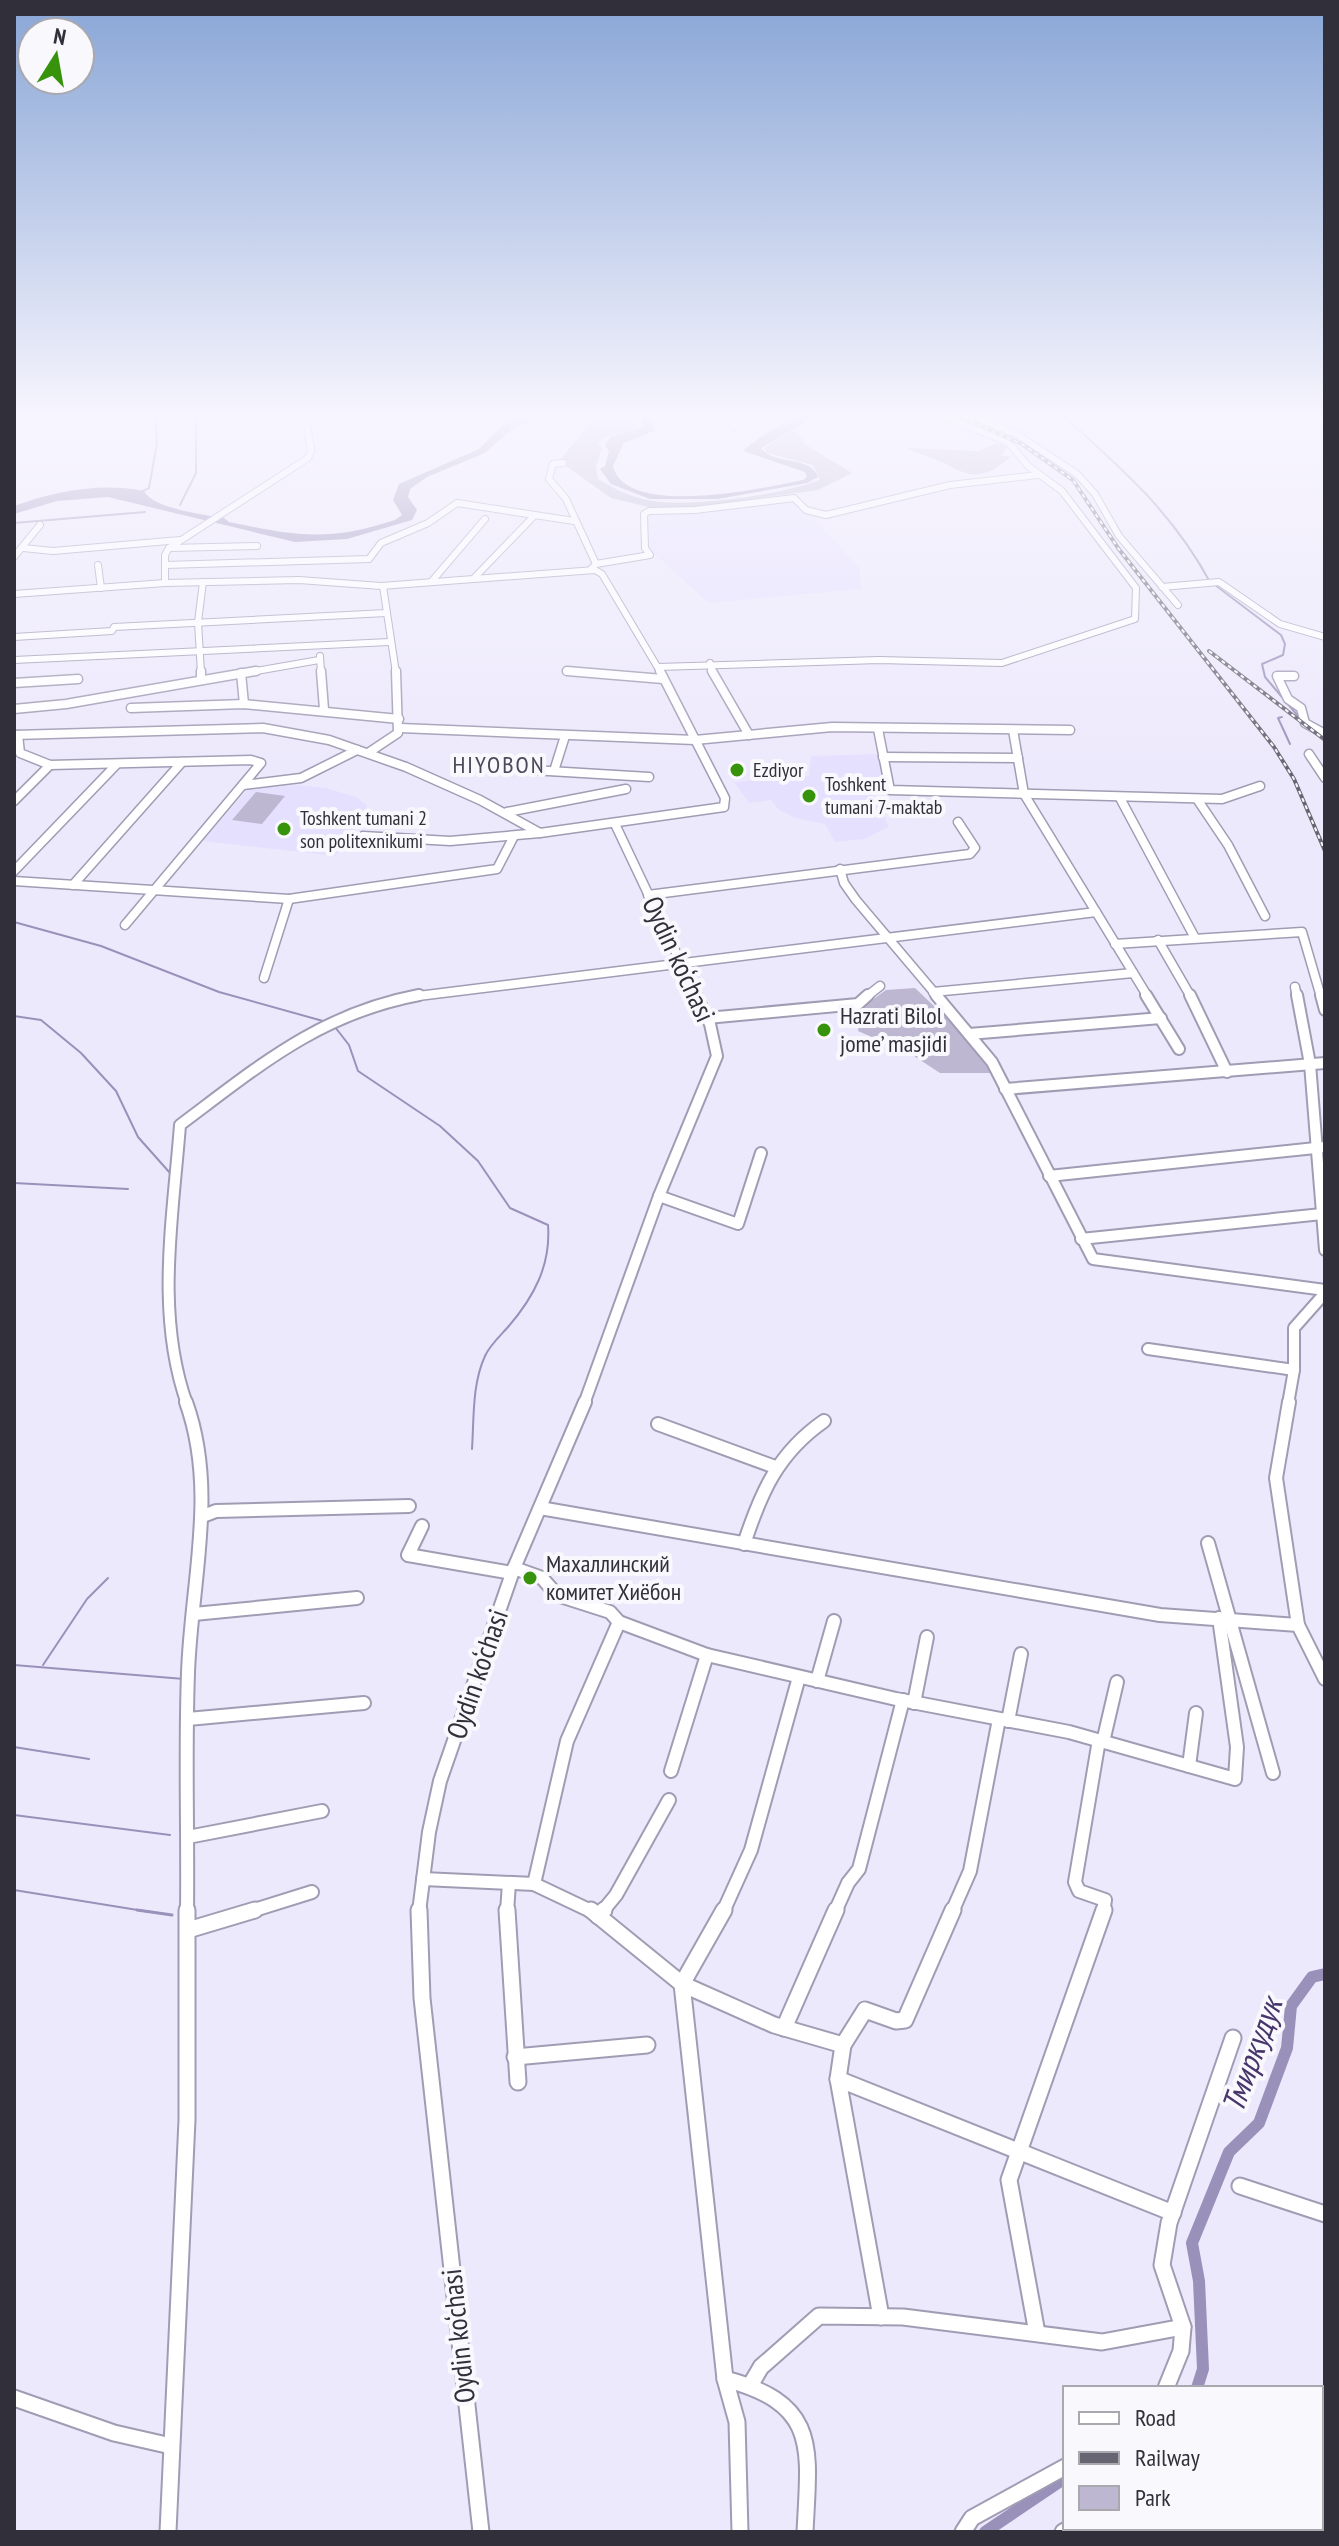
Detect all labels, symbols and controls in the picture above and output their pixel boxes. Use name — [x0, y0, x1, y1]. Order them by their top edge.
north arrow — [16, 16, 96, 96]
text: N — [51, 21, 68, 51]
district label: HIYOBON — [452, 749, 546, 780]
place label: Ezdiyor — [753, 757, 804, 783]
marker: Ezdiyor — [728, 761, 746, 779]
place label: Toshkent tumani 7-maktab — [825, 771, 942, 820]
marker: Toshkent tumani 7-maktab — [800, 787, 818, 805]
place label: Toshkent tumani 2 son politexnikumi — [300, 805, 427, 854]
marker: Toshkent tumani 2 son politexnikumi — [275, 820, 293, 838]
street label: Oydin ko‘chasi — [634, 890, 725, 1028]
place label: Hazrati Bilol jome’ masjidi — [840, 1000, 947, 1059]
marker: Hazrati Bilol jome’ masjidi — [815, 1021, 833, 1039]
place label: Махаллинский комитет Хиёбон — [546, 1548, 681, 1607]
marker: Махаллинский комитет Хиёбон — [521, 1569, 539, 1587]
street label: Oydin ko‘chasi — [437, 1604, 516, 1744]
water label: Тмиркудук — [1211, 1988, 1292, 2118]
street label: Oydin ko‘chasi — [432, 2267, 483, 2405]
legend — [1063, 2386, 1323, 2530]
text: Road — [1135, 2402, 1176, 2433]
text: Railway — [1135, 2442, 1200, 2473]
text: Park — [1135, 2482, 1171, 2513]

